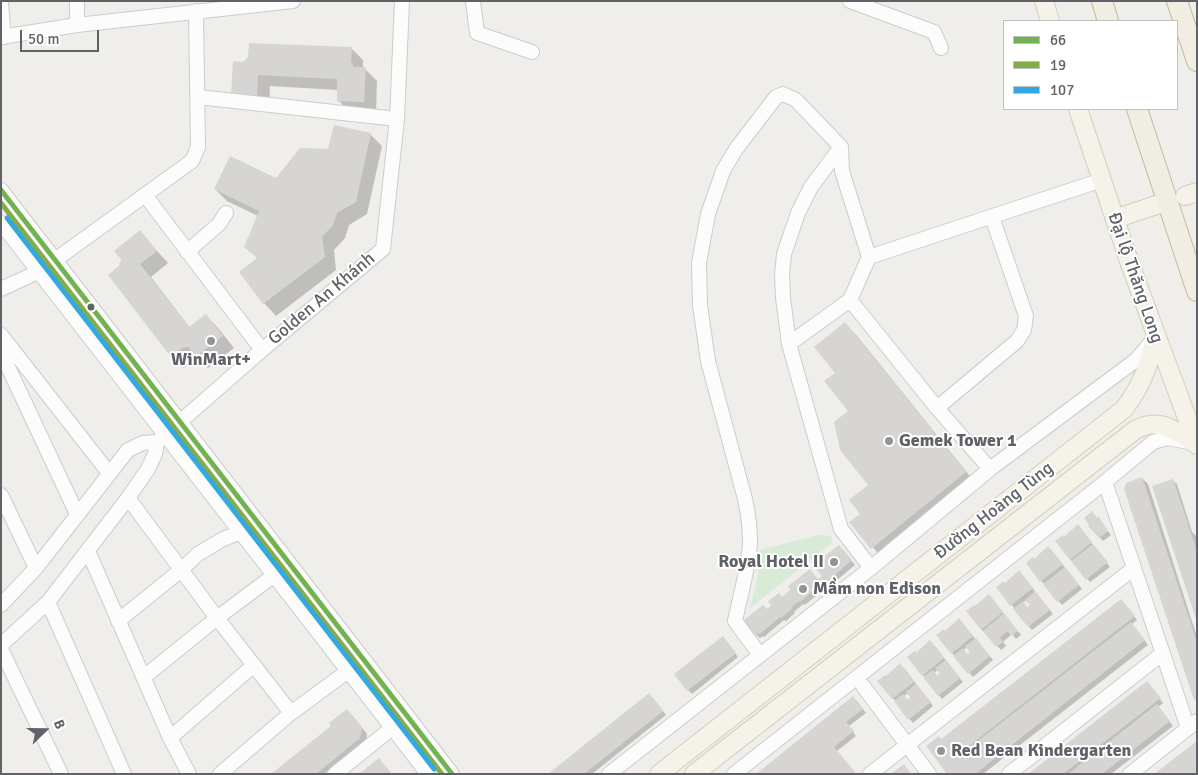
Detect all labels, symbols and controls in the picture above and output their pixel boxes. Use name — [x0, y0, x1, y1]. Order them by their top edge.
scale bar — [22, 20, 101, 52]
legend — [1003, 20, 1178, 110]
text: 50 m — [28, 30, 59, 48]
text: 66 — [1050, 31, 1066, 49]
text: 19 — [1050, 56, 1066, 74]
text: 107 — [1050, 81, 1074, 99]
street label: Đại lộ Thăng Long — [1103, 210, 1167, 346]
street label: Golden An Khánh — [264, 248, 380, 350]
unlabelled marker — [86, 302, 96, 312]
marker: WinMart+ — [205, 335, 217, 347]
place label: WinMart+ — [171, 349, 251, 371]
place label: Gemek Tower 1 — [899, 430, 1017, 452]
marker: Gemek Tower 1 — [883, 435, 895, 447]
street label: Đường Hoàng Tùng — [930, 458, 1058, 564]
place label: Royal Hotel II — [718, 551, 824, 573]
marker: Royal Hotel II — [828, 556, 840, 568]
place label: Mầm non Edison — [813, 578, 941, 600]
marker: Mầm non Edison — [797, 583, 809, 595]
north arrow — [20, 705, 70, 755]
text: B — [50, 717, 69, 731]
place label: Red Bean Kindergarten — [951, 740, 1131, 762]
marker: Red Bean Kindergarten — [935, 745, 947, 757]

